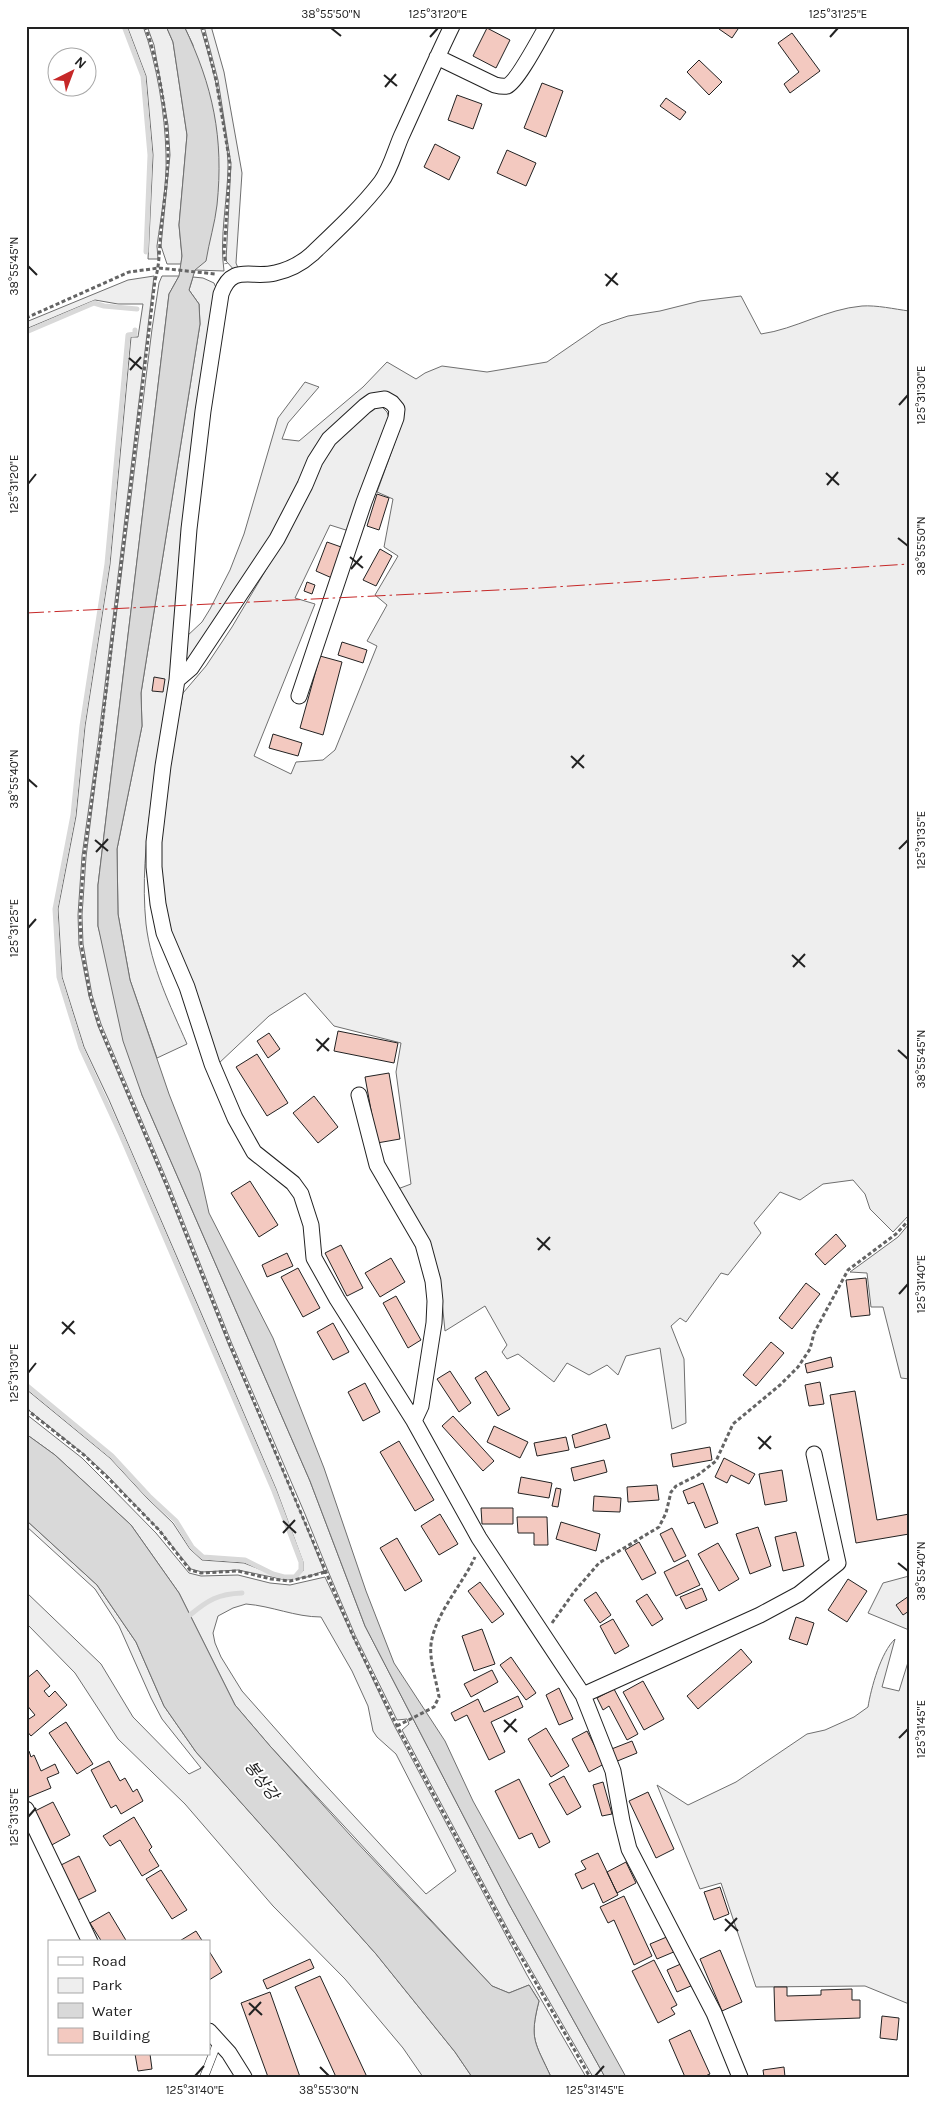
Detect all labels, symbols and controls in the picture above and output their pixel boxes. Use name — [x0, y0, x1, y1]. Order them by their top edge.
text: 38°55'50"N — [301, 7, 361, 21]
text: 125°31'20"E — [409, 7, 467, 21]
text: 125°31'25"E — [809, 7, 867, 21]
north arrow — [48, 48, 98, 98]
text: N — [71, 53, 90, 72]
text: 38°55'45"N — [7, 236, 21, 296]
text: 125°31'30"E — [914, 365, 928, 425]
text: 125°31'20"E — [7, 455, 21, 513]
text: 38°55'50"N — [914, 516, 928, 576]
text: 38°55'40"N — [7, 749, 21, 809]
text: 125°31'35"E — [914, 811, 928, 869]
text: 125°31'25"E — [7, 899, 21, 957]
text: 38°55'45"N — [914, 1029, 928, 1089]
text: 125°31'40"E — [914, 1255, 928, 1313]
text: 125°31'30"E — [7, 1343, 21, 1403]
text: 38°55'40"N — [914, 1541, 928, 1601]
text: 125°31'45"E — [914, 1700, 928, 1758]
water label: 봉상강 — [241, 1757, 284, 1805]
text: 125°31'35"E — [7, 1788, 21, 1846]
legend — [48, 1940, 210, 2056]
text: Road — [92, 1952, 127, 1970]
text: Park — [92, 1976, 122, 1994]
text: Water — [92, 2002, 133, 2020]
text: Building — [92, 2026, 150, 2044]
text: 125°31'40"E — [166, 2083, 224, 2097]
text: 38°55'30"N — [299, 2083, 359, 2097]
text: 125°31'45"E — [566, 2083, 624, 2097]

